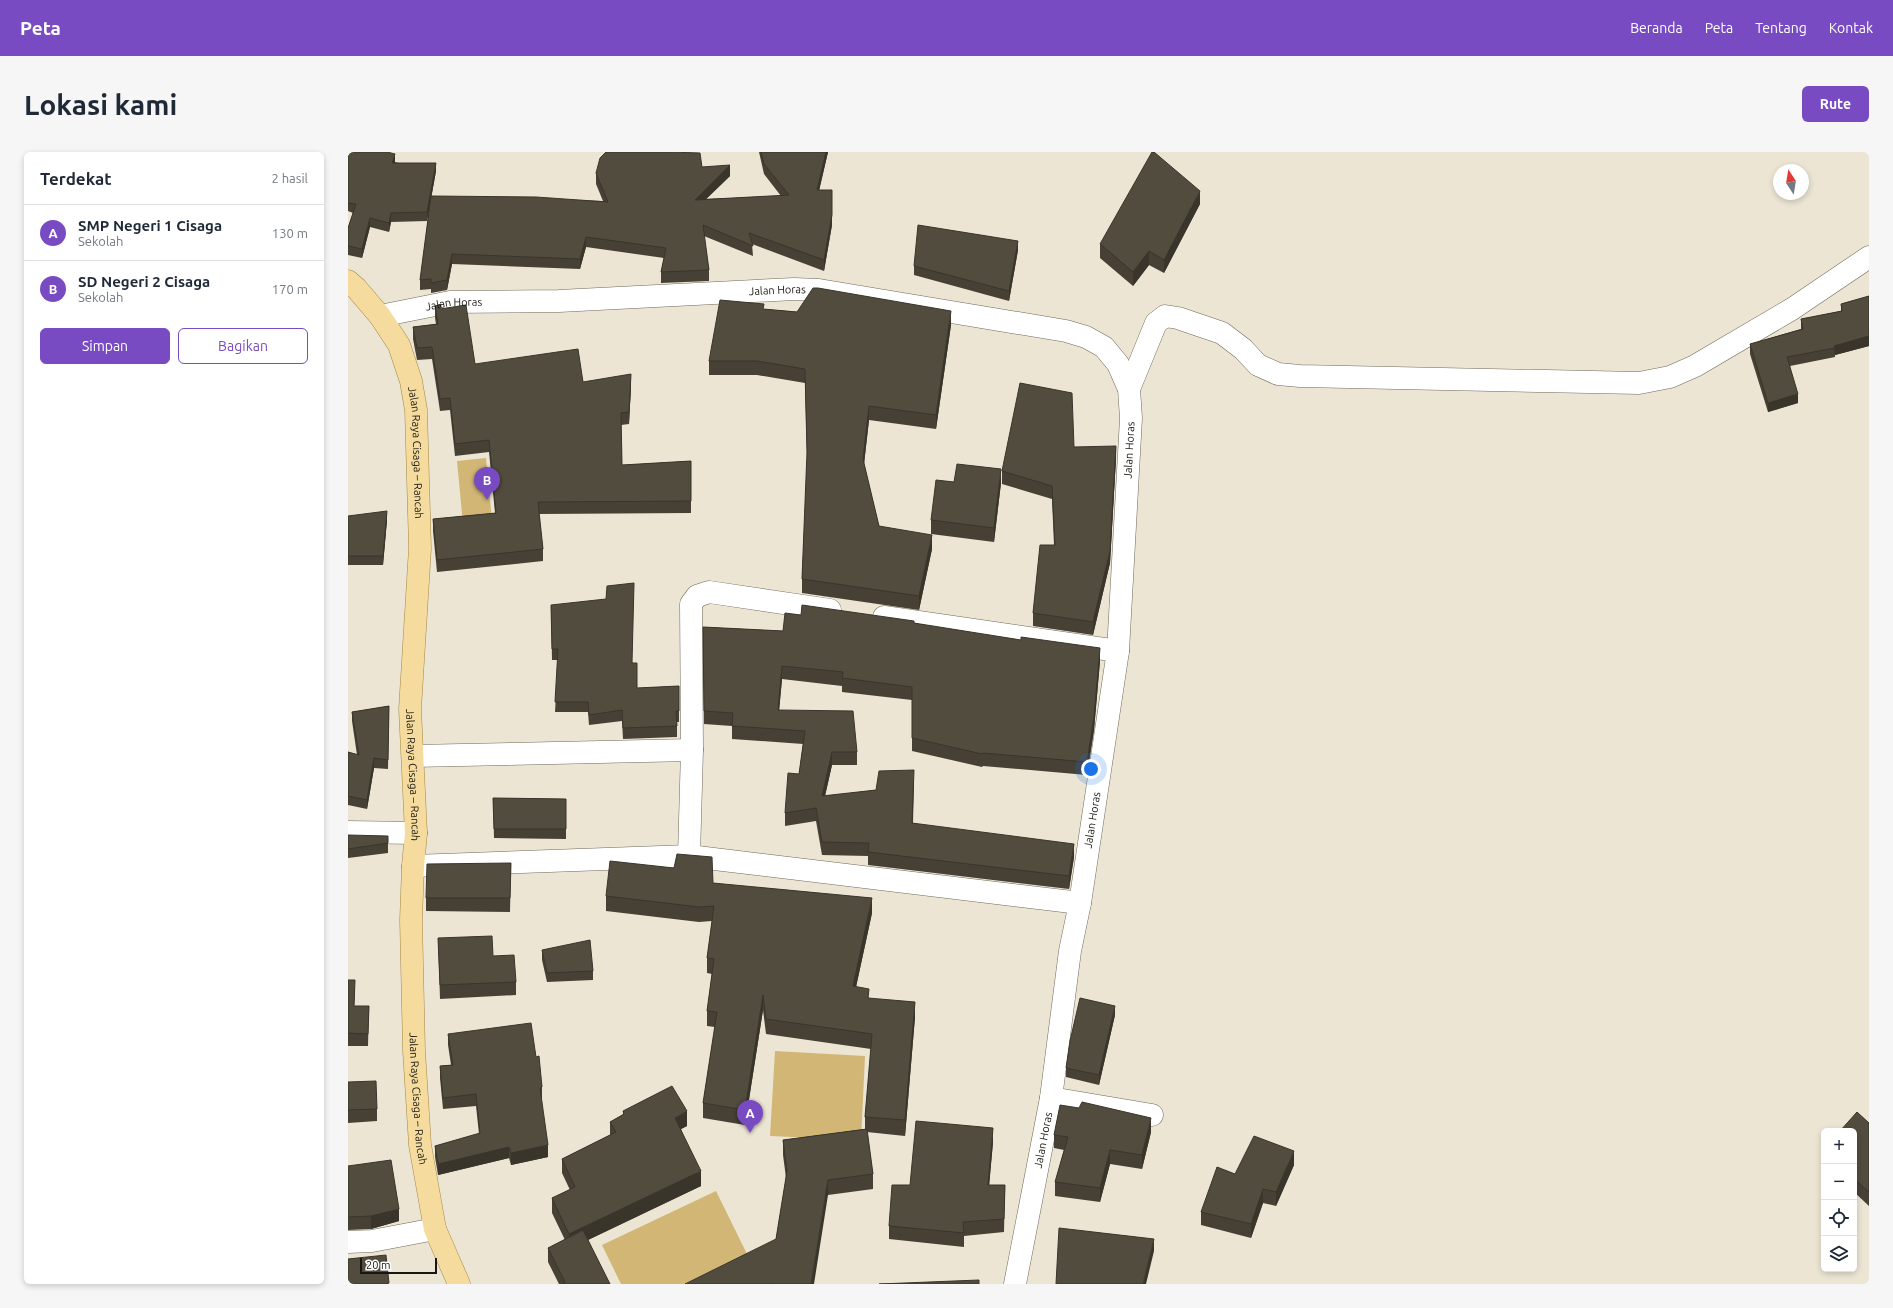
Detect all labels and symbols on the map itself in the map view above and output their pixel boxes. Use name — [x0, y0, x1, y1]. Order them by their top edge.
north arrow — [1773, 164, 1809, 200]
street label: Jalan Horas — [748, 283, 806, 297]
street label: Jalan Horas — [424, 296, 482, 313]
street label: Jalan Raya Cisaga – Rancah — [406, 385, 425, 519]
street label: Jalan Horas — [1122, 421, 1136, 479]
pin: B — [474, 467, 500, 500]
street label: Jalan Raya Cisaga – Rancah — [404, 708, 422, 842]
your location — [1081, 759, 1101, 779]
street label: Jalan Horas — [1082, 791, 1102, 849]
street label: Jalan Raya Cisaga – Rancah — [408, 1032, 429, 1166]
pin: A — [737, 1100, 763, 1133]
street label: Jalan Horas — [1032, 1111, 1054, 1169]
scale bar — [360, 1256, 437, 1275]

